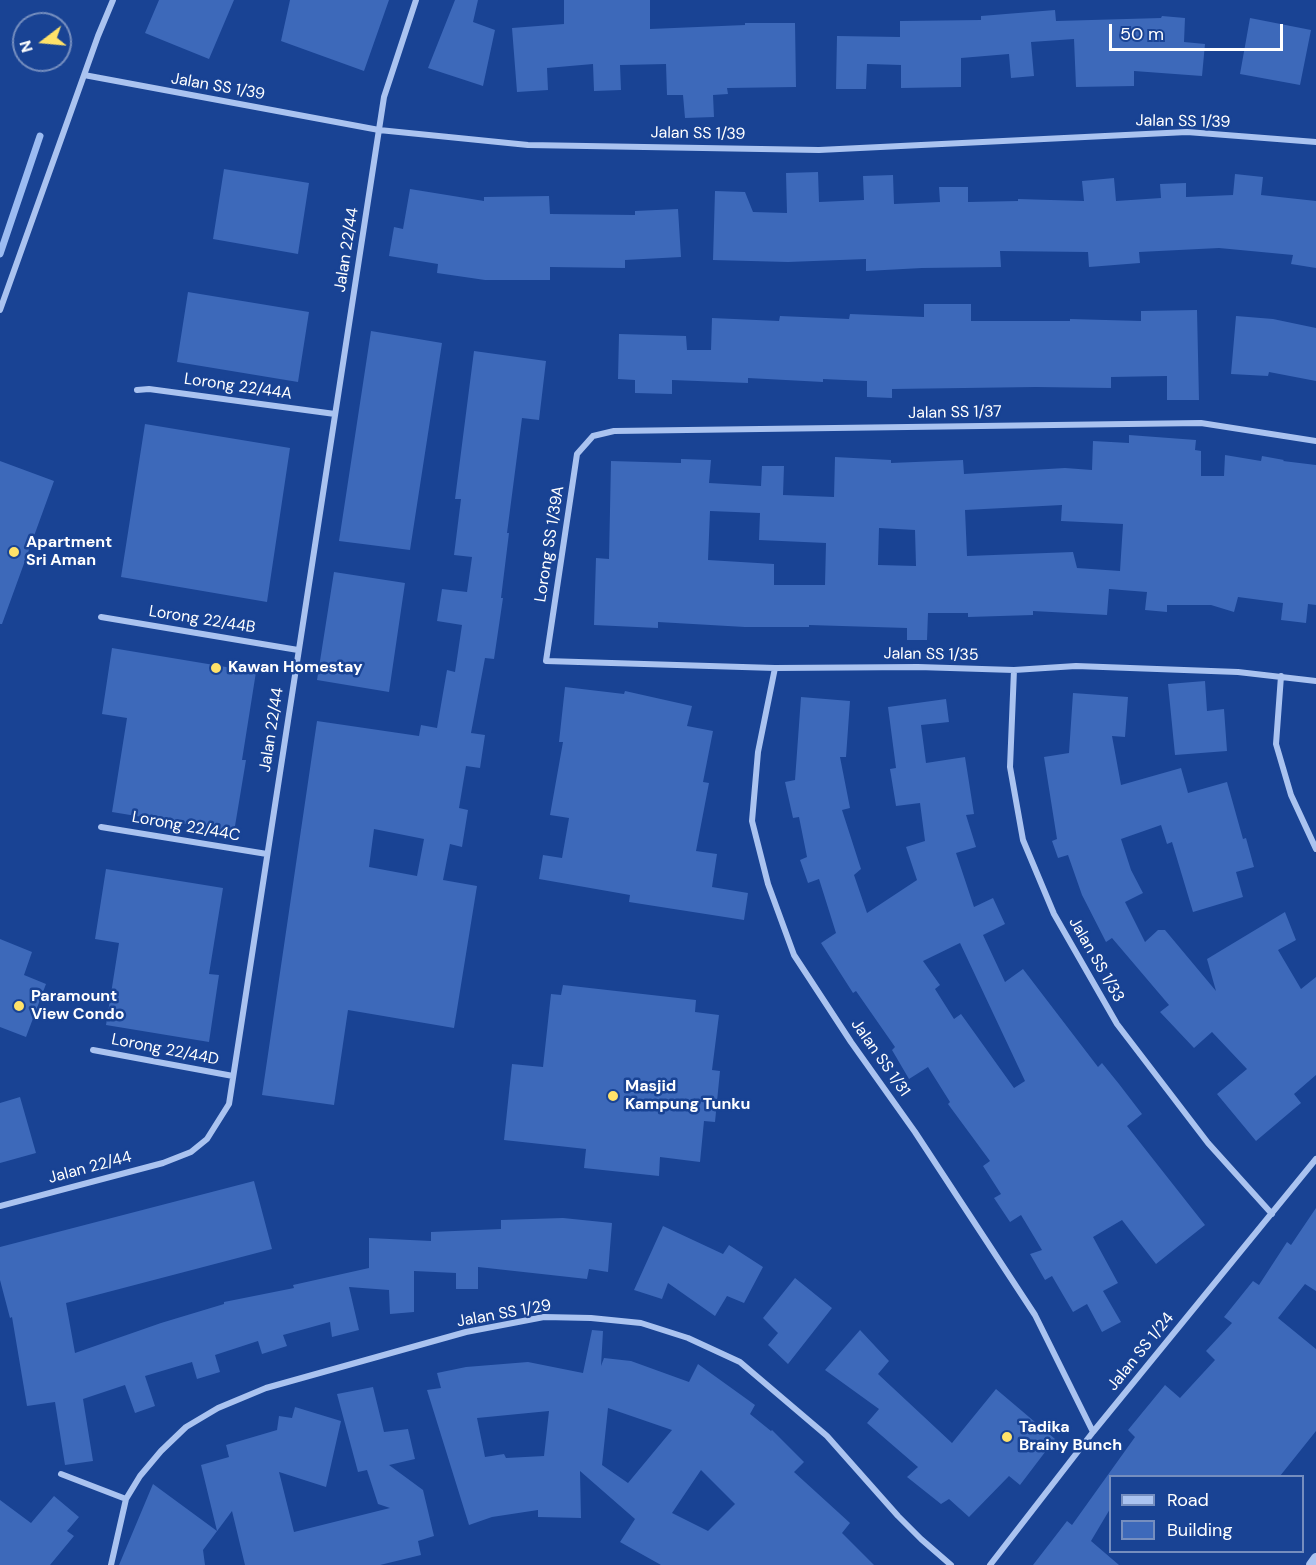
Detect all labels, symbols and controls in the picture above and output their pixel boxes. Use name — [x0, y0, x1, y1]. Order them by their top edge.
north arrow — [12, 12, 72, 72]
scale bar — [1112, 12, 1286, 50]
text: 50 m — [1120, 22, 1164, 46]
text: N — [14, 38, 38, 55]
street label: Jalan SS 1/39 — [170, 69, 266, 105]
street label: Jalan SS 1/39 — [1135, 112, 1231, 132]
street label: Jalan SS 1/39 — [650, 124, 746, 144]
street label: Jalan 22/44 — [331, 206, 363, 294]
street label: Lorong 22/44A — [183, 370, 293, 404]
street label: Jalan SS 1/37 — [908, 403, 1002, 423]
street label: Lorong SS 1/39A — [531, 485, 569, 603]
place label: Apartment Sri Aman — [26, 533, 112, 571]
marker: Apartment Sri Aman — [7, 545, 21, 559]
street label: Lorong 22/44B — [147, 602, 257, 638]
street label: Jalan SS 1/35 — [883, 645, 979, 665]
place label: Kawan Homestay — [228, 658, 363, 678]
marker: Kawan Homestay — [209, 661, 223, 675]
street label: Jalan 22/44 — [256, 686, 288, 774]
street label: Lorong 22/44C — [130, 808, 242, 846]
street label: Jalan SS 1/33 — [1064, 914, 1128, 1006]
place label: Paramount View Condo — [31, 987, 125, 1025]
marker: Paramount View Condo — [12, 999, 26, 1013]
street label: Jalan SS 1/31 — [846, 1016, 914, 1100]
street label: Lorong 22/44D — [110, 1030, 220, 1070]
place label: Masjid Kampung Tunku — [625, 1077, 750, 1115]
marker: Masjid Kampung Tunku — [606, 1089, 620, 1103]
street label: Jalan 22/44 — [46, 1148, 134, 1188]
street label: Jalan SS 1/29 — [455, 1296, 553, 1332]
street label: Jalan SS 1/24 — [1104, 1309, 1178, 1395]
place label: Tadika Brainy Bunch — [1019, 1418, 1122, 1456]
marker: Tadika Brainy Bunch — [1000, 1430, 1014, 1444]
legend — [1109, 1475, 1304, 1553]
text: Road — [1167, 1488, 1209, 1512]
text: Building — [1167, 1518, 1232, 1542]

